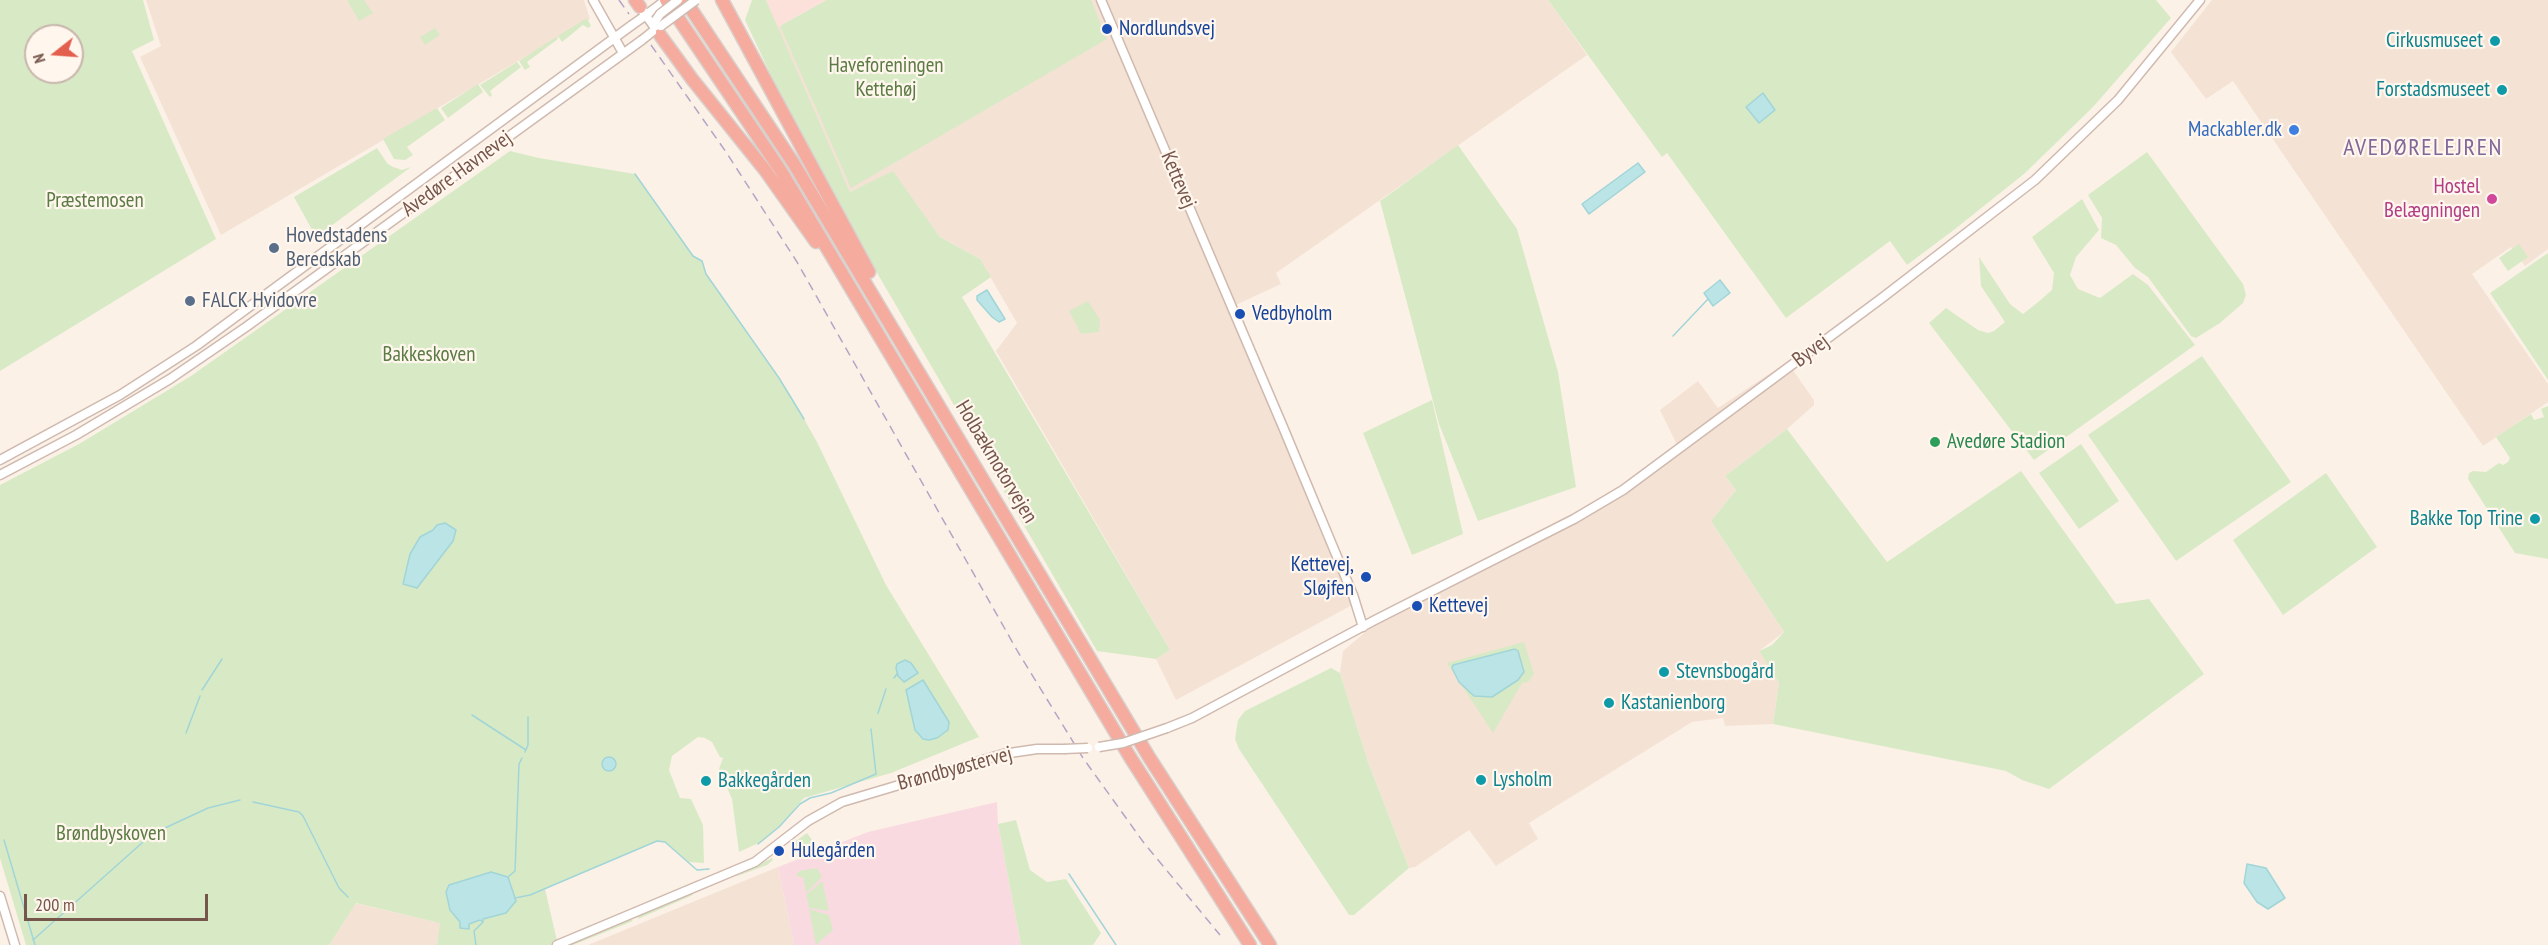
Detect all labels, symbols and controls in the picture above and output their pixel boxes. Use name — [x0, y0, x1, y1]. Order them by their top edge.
place label: Nordlundsvej — [1119, 16, 1215, 42]
marker: Nordlundsvej — [1100, 22, 1114, 36]
north arrow — [24, 24, 84, 84]
place label: Cirkusmuseet — [2386, 28, 2483, 54]
marker: Cirkusmuseet — [2488, 34, 2502, 48]
text: N — [28, 52, 50, 66]
park label: Haveforeningen Kettehøj — [828, 53, 944, 103]
place label: Forstadsmuseet — [2376, 77, 2490, 103]
marker: Forstadsmuseet — [2495, 83, 2509, 97]
place label: Mackabler.dk — [2188, 117, 2282, 143]
marker: Mackabler.dk — [2287, 123, 2301, 137]
street label: Avedøre Havnevej — [397, 126, 517, 222]
district label: AVEDØRELEJREN — [2343, 134, 2503, 162]
street label: Kettevej — [1155, 148, 1201, 212]
place label: Hostel Belægningen — [2384, 174, 2480, 224]
park label: Præstemosen — [46, 188, 144, 214]
marker: Hostel Belægningen — [2485, 192, 2499, 206]
place label: Hovedstadens Beredskab — [286, 223, 387, 273]
marker: Hovedstadens Beredskab — [267, 241, 281, 255]
place label: FALCK Hvidovre — [202, 288, 317, 314]
marker: FALCK Hvidovre — [183, 294, 197, 308]
place label: Vedbyholm — [1252, 301, 1332, 327]
marker: Vedbyholm — [1233, 307, 1247, 321]
street label: Byvej — [1788, 329, 1834, 373]
park label: Bakkeskoven — [383, 342, 475, 368]
street label: Holbækmotorvejen — [950, 396, 1042, 528]
place label: Avedøre Stadion — [1947, 429, 2065, 455]
marker: Avedøre Stadion — [1928, 435, 1942, 449]
place label: Bakke Top Trine — [2410, 506, 2523, 532]
marker: Bakke Top Trine — [2528, 512, 2542, 526]
place label: Kettevej, Sløjfen — [1291, 552, 1354, 602]
marker: Kettevej, Sløjfen — [1359, 570, 1373, 584]
place label: Kettevej — [1429, 593, 1488, 619]
marker: Kettevej — [1410, 599, 1424, 613]
place label: Stevnsbogård — [1676, 659, 1774, 685]
marker: Stevnsbogård — [1657, 665, 1671, 679]
place label: Kastanienborg — [1621, 690, 1725, 716]
marker: Kastanienborg — [1602, 696, 1616, 710]
street label: Brøndbyøstervej — [895, 742, 1015, 796]
place label: Lysholm — [1493, 767, 1552, 793]
place label: Bakkegården — [718, 768, 811, 794]
marker: Lysholm — [1474, 773, 1488, 787]
marker: Bakkegården — [699, 774, 713, 788]
park label: Brøndbyskoven — [56, 821, 166, 847]
place label: Hulegården — [791, 838, 875, 864]
marker: Hulegården — [772, 844, 786, 858]
scale bar — [27, 882, 212, 920]
text: 200 m — [35, 893, 75, 916]

